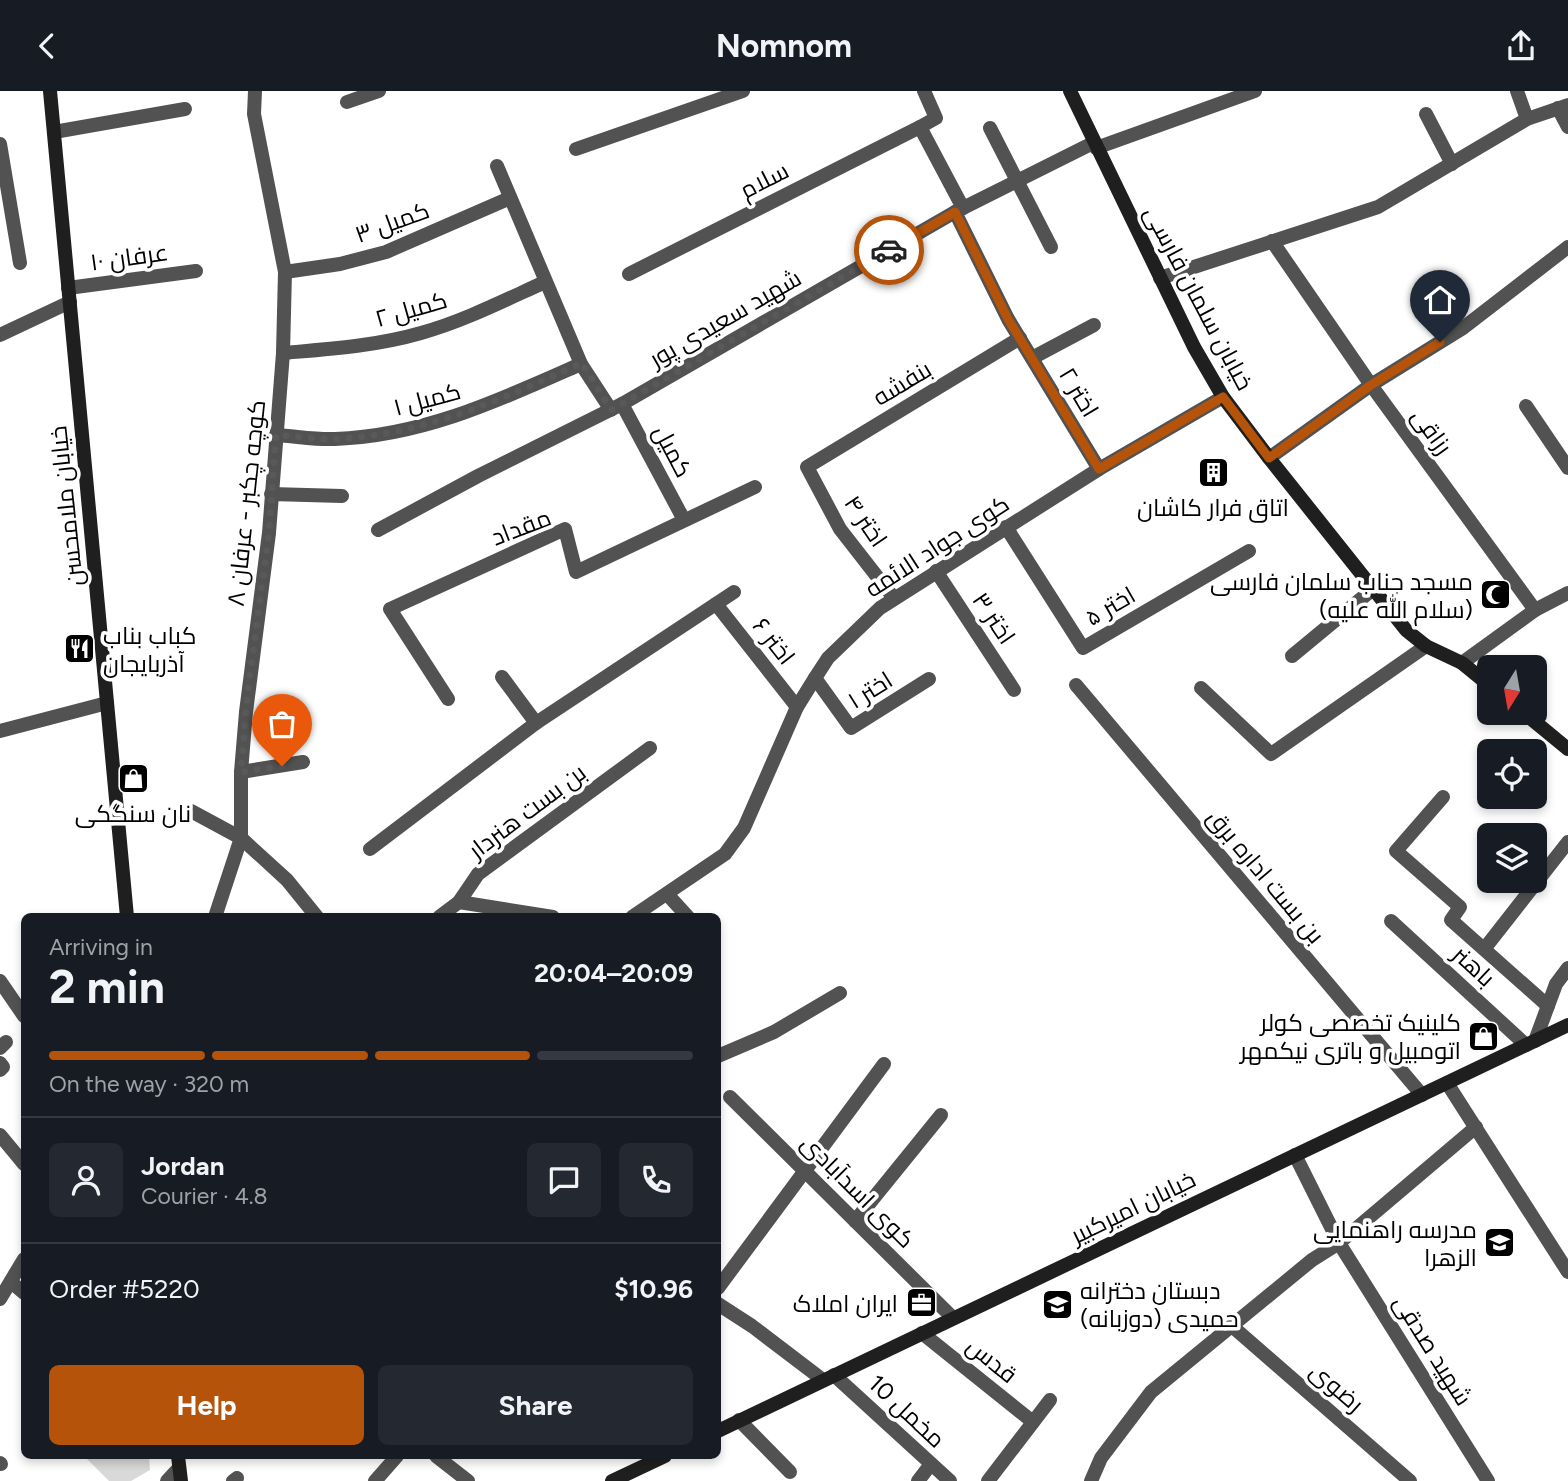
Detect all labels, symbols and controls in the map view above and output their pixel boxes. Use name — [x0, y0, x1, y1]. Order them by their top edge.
icon: back — [28, 27, 66, 65]
text: Nomnom — [716, 27, 852, 65]
icon: share — [1502, 27, 1540, 65]
street label: سلام — [735, 156, 794, 206]
street label: کمیل ۳ — [351, 195, 433, 249]
street label: خیابان سلمان فارسی — [1138, 201, 1260, 395]
courier — [854, 215, 924, 285]
icon: car — [870, 231, 908, 269]
street label: عرفان ۱۰ — [88, 237, 170, 277]
street label: شهید سعیدی پور — [642, 263, 807, 376]
pin — [1410, 270, 1470, 342]
icon: home — [1421, 281, 1459, 319]
street label: کمیل ۲ — [372, 285, 450, 333]
street label: بنفشه — [867, 354, 937, 412]
street label: اختر ۲ — [1053, 362, 1105, 422]
street label: کمیل ۱ — [390, 376, 464, 422]
street label: کوچه چکبر - عرفان ۸ — [221, 398, 273, 608]
street label: رزاقی — [1406, 402, 1458, 460]
street label: کمیل — [647, 420, 699, 482]
street label: خیابان ملامحسن — [43, 424, 89, 588]
building icon: اتاق فرار کاشان — [1196, 456, 1230, 490]
street label: کوی جواد الائمه — [860, 489, 1014, 603]
street label: اختر ۴ — [838, 490, 894, 552]
place label: اتاق فرار کاشان — [1137, 493, 1289, 523]
street label: مقداد — [487, 502, 555, 552]
place label: مسجد جناب سلمان فارسی (سلام الله علیه) — [1210, 567, 1473, 626]
mosque icon: مسجد جناب سلمان فارسی (سلام الله علیه) — [1479, 578, 1513, 612]
street label: اختر ۵ — [1080, 580, 1140, 632]
street label: اختر ۳ — [966, 587, 1022, 649]
street label: اختر ۶ — [747, 612, 801, 670]
place label: کباب بناب آذربایجان — [103, 621, 197, 678]
restaurant icon: کباب بناب آذربایجان — [63, 632, 97, 666]
north arrow — [1477, 655, 1547, 725]
map controls — [1477, 655, 1547, 893]
street label: اختر ۱ — [842, 665, 898, 715]
pin — [252, 694, 312, 766]
icon: bag — [263, 705, 301, 743]
button: locate — [1477, 739, 1547, 809]
street label: بن بست هنردار — [461, 757, 591, 866]
shop icon: نان سنگکی — [116, 762, 150, 796]
place label: نان سنگکی — [75, 799, 191, 828]
street label: بن بست اداره برق — [1201, 803, 1331, 950]
button: layers — [1477, 823, 1547, 893]
text: Arriving in — [49, 933, 153, 961]
street label: باهنر — [1446, 938, 1501, 993]
text: 20:04–20:09 — [534, 957, 693, 989]
text: 2 min — [49, 959, 165, 1015]
place label: کلینیک تخصصی کولر اتومبیل و باتری نیکمهر — [1238, 1008, 1461, 1065]
shop icon: کلینیک تخصصی کولر اتومبیل و باتری نیکمهر — [1467, 1019, 1501, 1053]
text: On the way · 320 m — [49, 1070, 249, 1098]
street label: کوی اسدآبادی — [795, 1128, 921, 1254]
button: person — [49, 1143, 123, 1217]
button: chat — [527, 1143, 601, 1217]
button: phone — [619, 1143, 693, 1217]
text: Jordan — [141, 1150, 224, 1182]
street label: خیابان امیرکبیر — [1064, 1164, 1200, 1251]
text: Courier · 4.8 — [141, 1182, 268, 1210]
place label: مدرسه راهنمایی الزهرا — [1313, 1215, 1477, 1272]
school or university icon: مدرسه راهنمایی الزهرا — [1483, 1226, 1517, 1260]
text: Order #5220 — [49, 1273, 200, 1305]
text: $10.96 — [614, 1273, 693, 1305]
place label: دبستان دخترانه حمیدی (دوزبانه) — [1080, 1276, 1239, 1333]
office icon: ایران املاک — [904, 1286, 938, 1320]
school or university icon: دبستان دخترانه حمیدی (دوزبانه) — [1040, 1287, 1074, 1321]
place label: ایران املاک — [793, 1289, 898, 1318]
street label: شهید صدقی — [1388, 1289, 1478, 1411]
street label: قدس — [961, 1331, 1023, 1389]
street label: رضوی — [1304, 1356, 1370, 1418]
button: Help — [49, 1365, 364, 1445]
button: Share — [378, 1365, 693, 1445]
street label: مخمل 10 — [863, 1368, 951, 1454]

